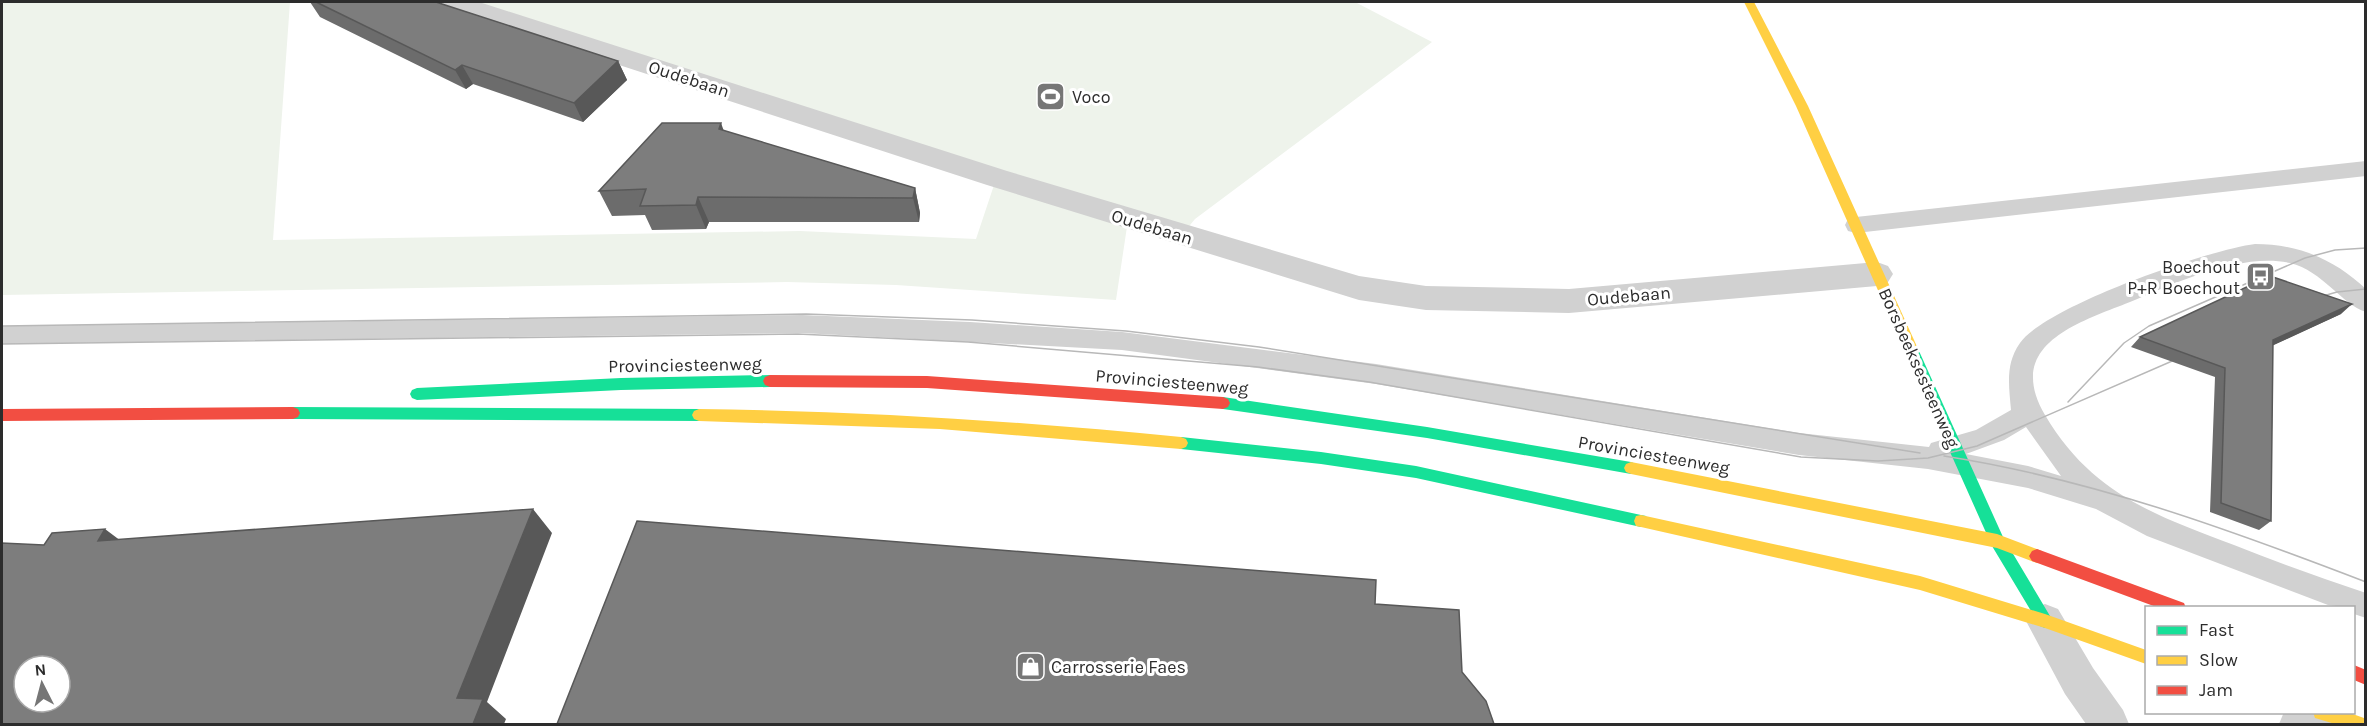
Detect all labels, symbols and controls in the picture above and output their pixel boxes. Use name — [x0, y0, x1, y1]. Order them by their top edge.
street label: Oudebaan — [646, 56, 732, 102]
sports icon: Voco — [1035, 81, 1067, 113]
place label: Voco — [1072, 86, 1111, 108]
street label: Oudebaan — [1109, 204, 1195, 250]
place label: Boechout P+R Boechout — [2127, 256, 2240, 299]
bus stop icon: Boechout P+R Boechout — [2245, 261, 2277, 293]
street label: Oudebaan — [1586, 281, 1672, 311]
street label: Borsbeeksesteenweg — [1874, 284, 1964, 452]
street label: Provinciesteenweg — [608, 353, 762, 377]
street label: Provinciesteenweg — [1095, 364, 1249, 400]
street label: Provinciesteenweg — [1577, 431, 1731, 479]
legend — [2145, 606, 2355, 714]
text: Fast — [2199, 619, 2234, 641]
text: Slow — [2199, 649, 2238, 671]
shop icon: Carrosserie Faes — [1014, 651, 1046, 683]
north arrow — [12, 654, 72, 714]
place label: Carrosserie Faes — [1051, 656, 1186, 678]
text: N — [34, 660, 47, 680]
text: Jam — [2199, 679, 2233, 701]

